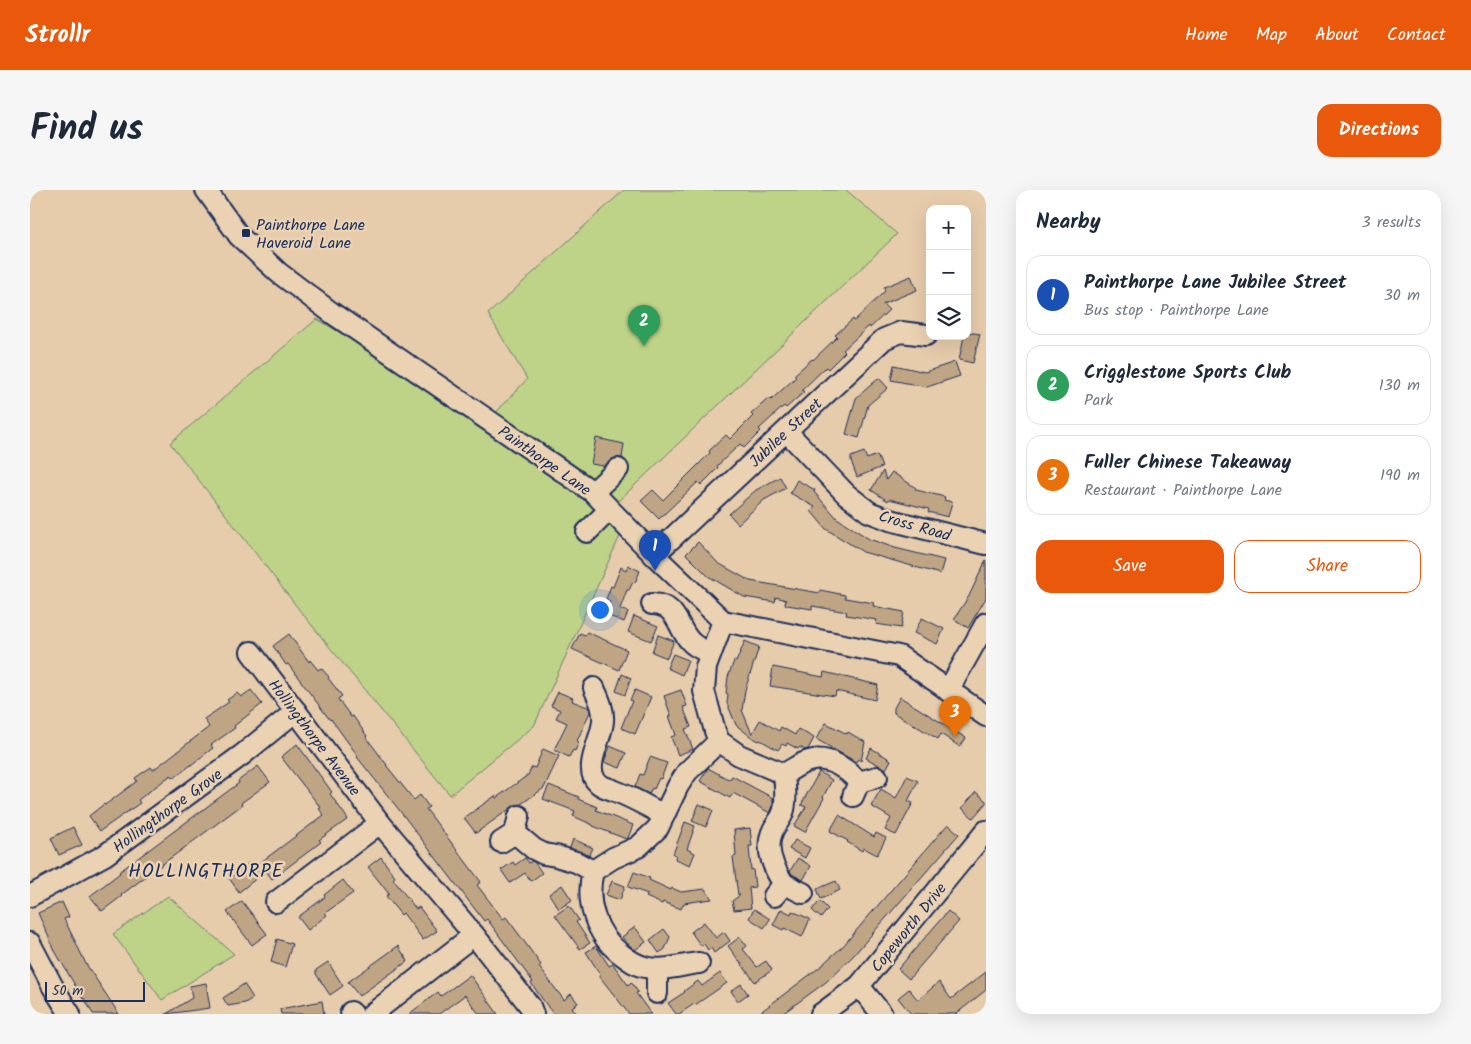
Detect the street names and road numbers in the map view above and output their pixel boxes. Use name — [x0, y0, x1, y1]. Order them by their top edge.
street label: Jubilee Street — [744, 392, 829, 474]
street label: Painthorpe Lane — [492, 420, 596, 503]
street label: Cross Road — [875, 504, 955, 549]
street label: Hollingthorpe Avenue — [261, 674, 366, 802]
street label: Hollingthorpe Grove — [108, 763, 228, 860]
street label: Copeworth Drive — [865, 878, 953, 978]

